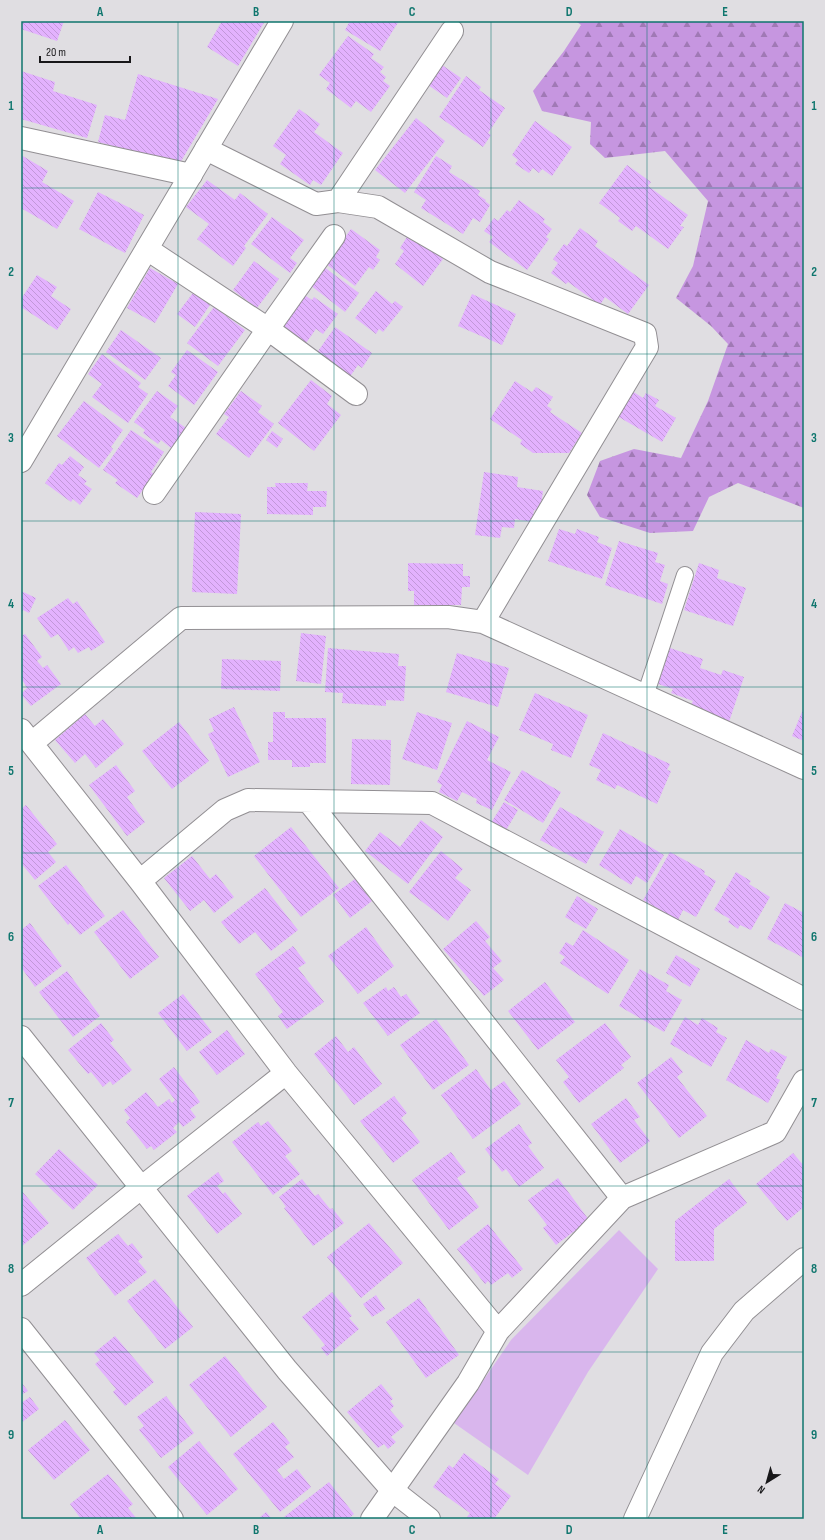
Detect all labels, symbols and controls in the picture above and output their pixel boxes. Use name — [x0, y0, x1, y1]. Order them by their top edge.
text: A — [96, 4, 104, 20]
text: B — [253, 4, 259, 20]
text: C — [409, 4, 416, 20]
text: D — [566, 4, 573, 20]
text: E — [722, 4, 728, 20]
scale bar — [40, 38, 130, 64]
text: 20 m — [46, 45, 66, 60]
text: 1 — [8, 98, 14, 114]
text: 1 — [811, 98, 817, 114]
text: 2 — [8, 264, 14, 280]
text: 2 — [811, 264, 817, 280]
text: 3 — [8, 430, 14, 446]
text: 3 — [811, 430, 817, 446]
text: 4 — [8, 596, 14, 612]
text: 4 — [811, 596, 817, 612]
text: 5 — [8, 763, 14, 779]
text: 5 — [811, 763, 817, 779]
text: 6 — [8, 929, 14, 945]
text: 6 — [811, 929, 817, 945]
text: 7 — [8, 1095, 14, 1111]
text: 7 — [811, 1095, 817, 1111]
text: 8 — [8, 1261, 14, 1277]
text: 8 — [811, 1261, 817, 1277]
text: 9 — [8, 1427, 14, 1443]
text: 9 — [811, 1427, 817, 1443]
north arrow — [747, 1462, 787, 1502]
text: N — [755, 1483, 768, 1497]
text: A — [96, 1522, 104, 1538]
text: B — [253, 1522, 259, 1538]
text: C — [409, 1522, 416, 1538]
text: D — [566, 1522, 573, 1538]
text: E — [722, 1522, 728, 1538]

